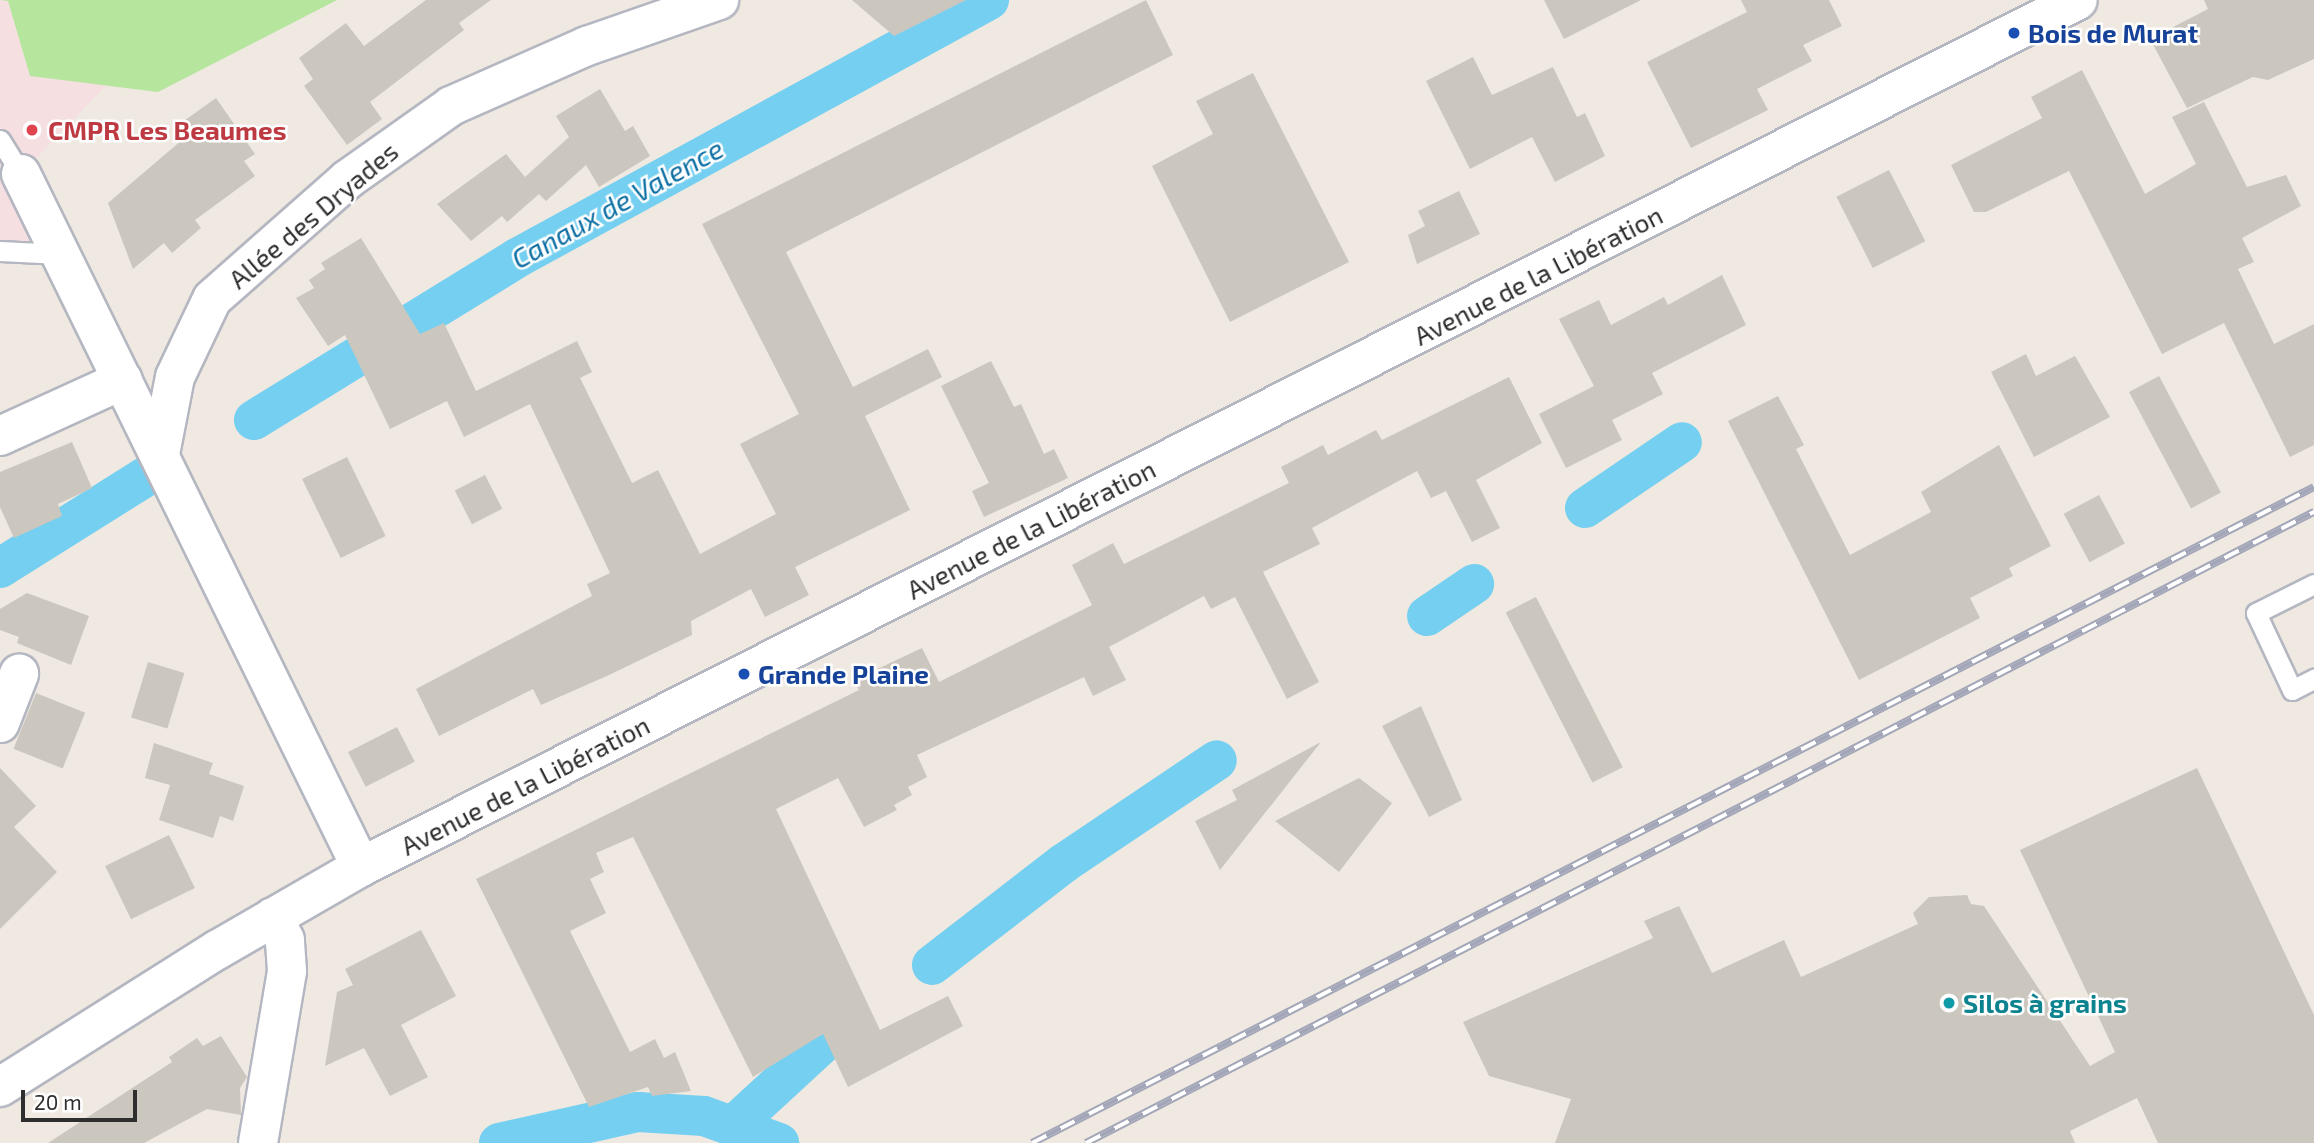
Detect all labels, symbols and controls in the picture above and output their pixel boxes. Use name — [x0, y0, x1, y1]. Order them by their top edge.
place label: Bois de Murat — [2028, 17, 2198, 49]
marker: Bois de Murat — [2006, 25, 2022, 41]
place label: CMPR Les Beaumes — [48, 114, 286, 146]
marker: CMPR Les Beaumes — [22, 120, 42, 140]
water label: Canaux de Valence — [505, 131, 729, 275]
street label: Allée des Dryades — [222, 135, 404, 295]
street label: Avenue de la Libération — [1408, 199, 1668, 351]
street label: Avenue de la Libération — [901, 453, 1161, 605]
place label: Grande Plaine — [758, 658, 929, 690]
marker: Grande Plaine — [736, 666, 752, 682]
street label: Avenue de la Libération — [395, 709, 655, 861]
place label: Silos à grains — [1963, 987, 2127, 1019]
marker: Silos à grains — [1941, 995, 1957, 1011]
scale bar — [24, 1076, 140, 1120]
text: 20 m — [34, 1089, 82, 1114]

